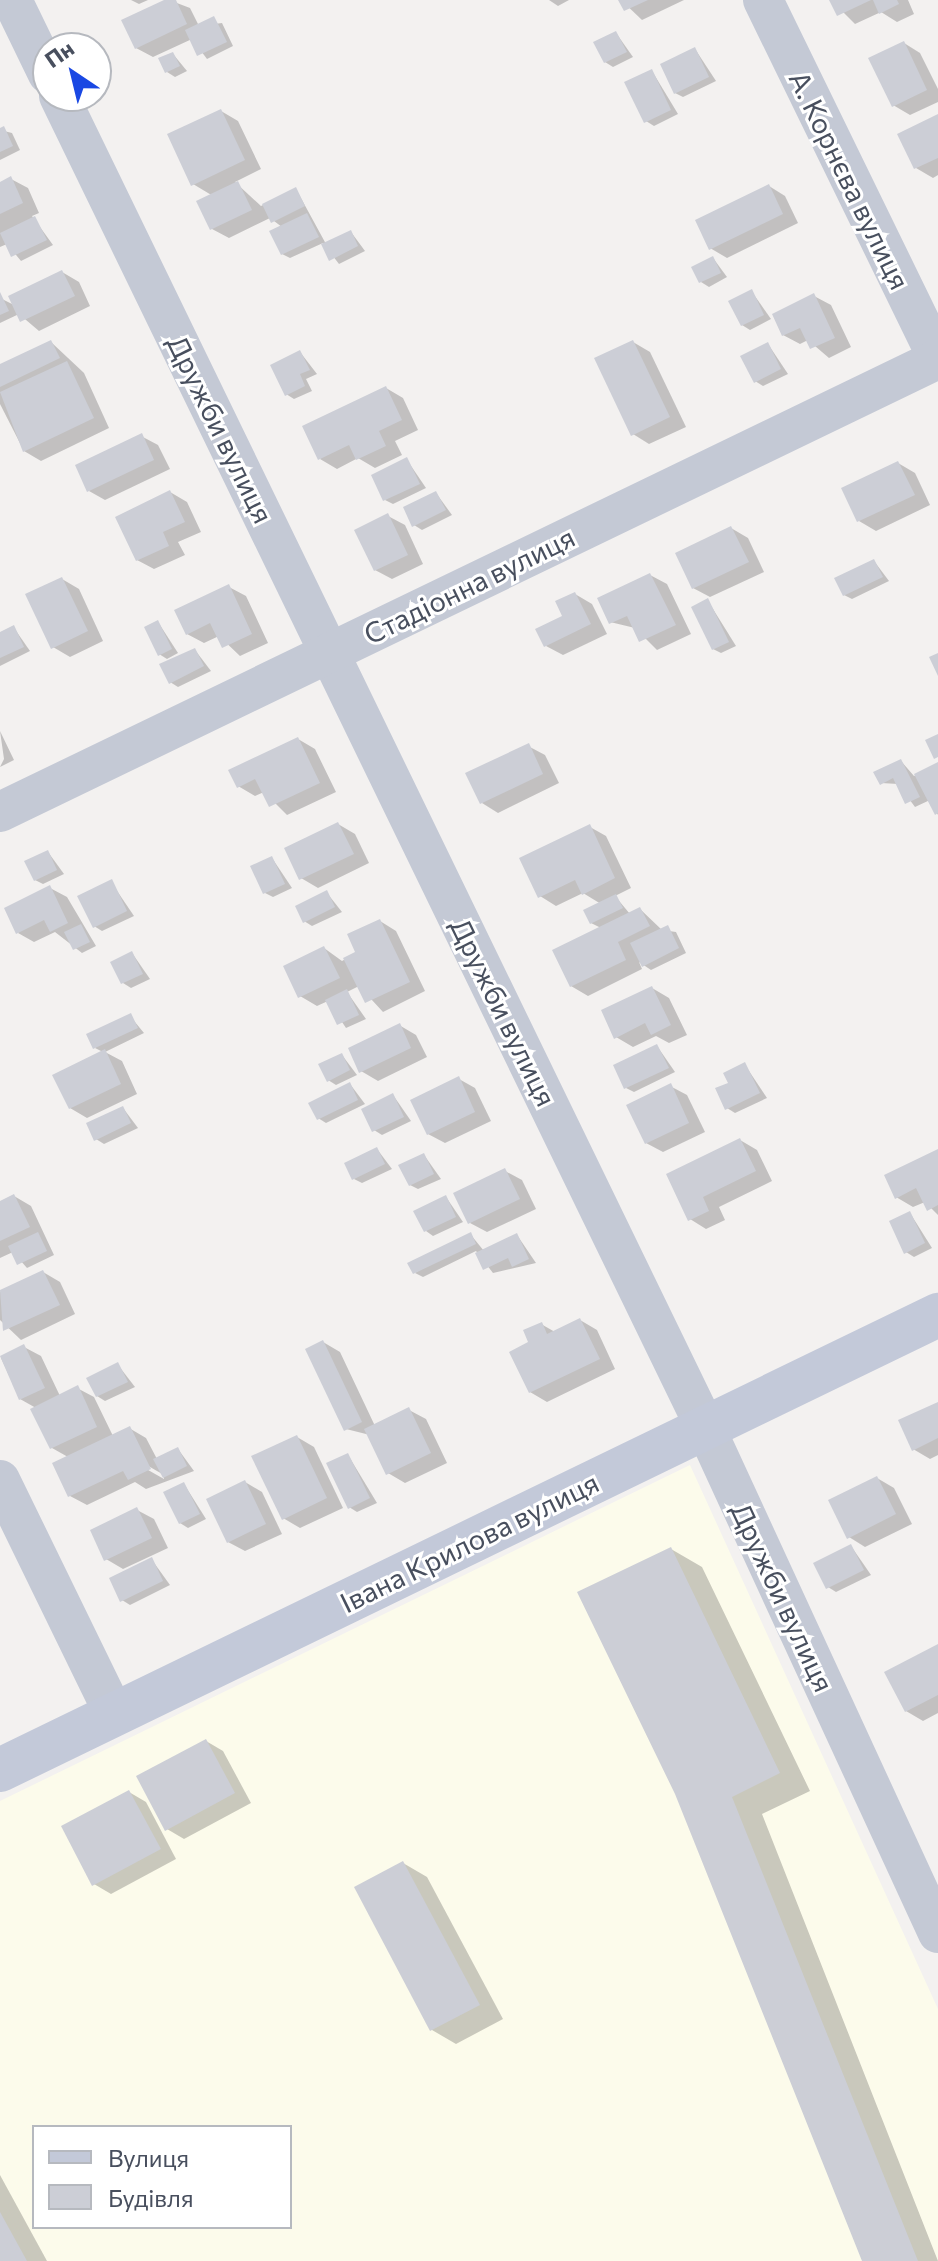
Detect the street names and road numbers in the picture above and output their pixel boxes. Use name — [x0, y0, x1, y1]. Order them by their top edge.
street label: А. Корнєва вулиця — [783, 65, 917, 295]
street label: Дружби вулиця — [161, 330, 281, 528]
street label: Стадіонна вулиця — [358, 519, 580, 651]
street label: Дружби вулиця — [444, 913, 564, 1111]
street label: Івана Крилова вулиця — [334, 1465, 604, 1619]
street label: Дружби вулиця — [725, 1497, 841, 1697]

